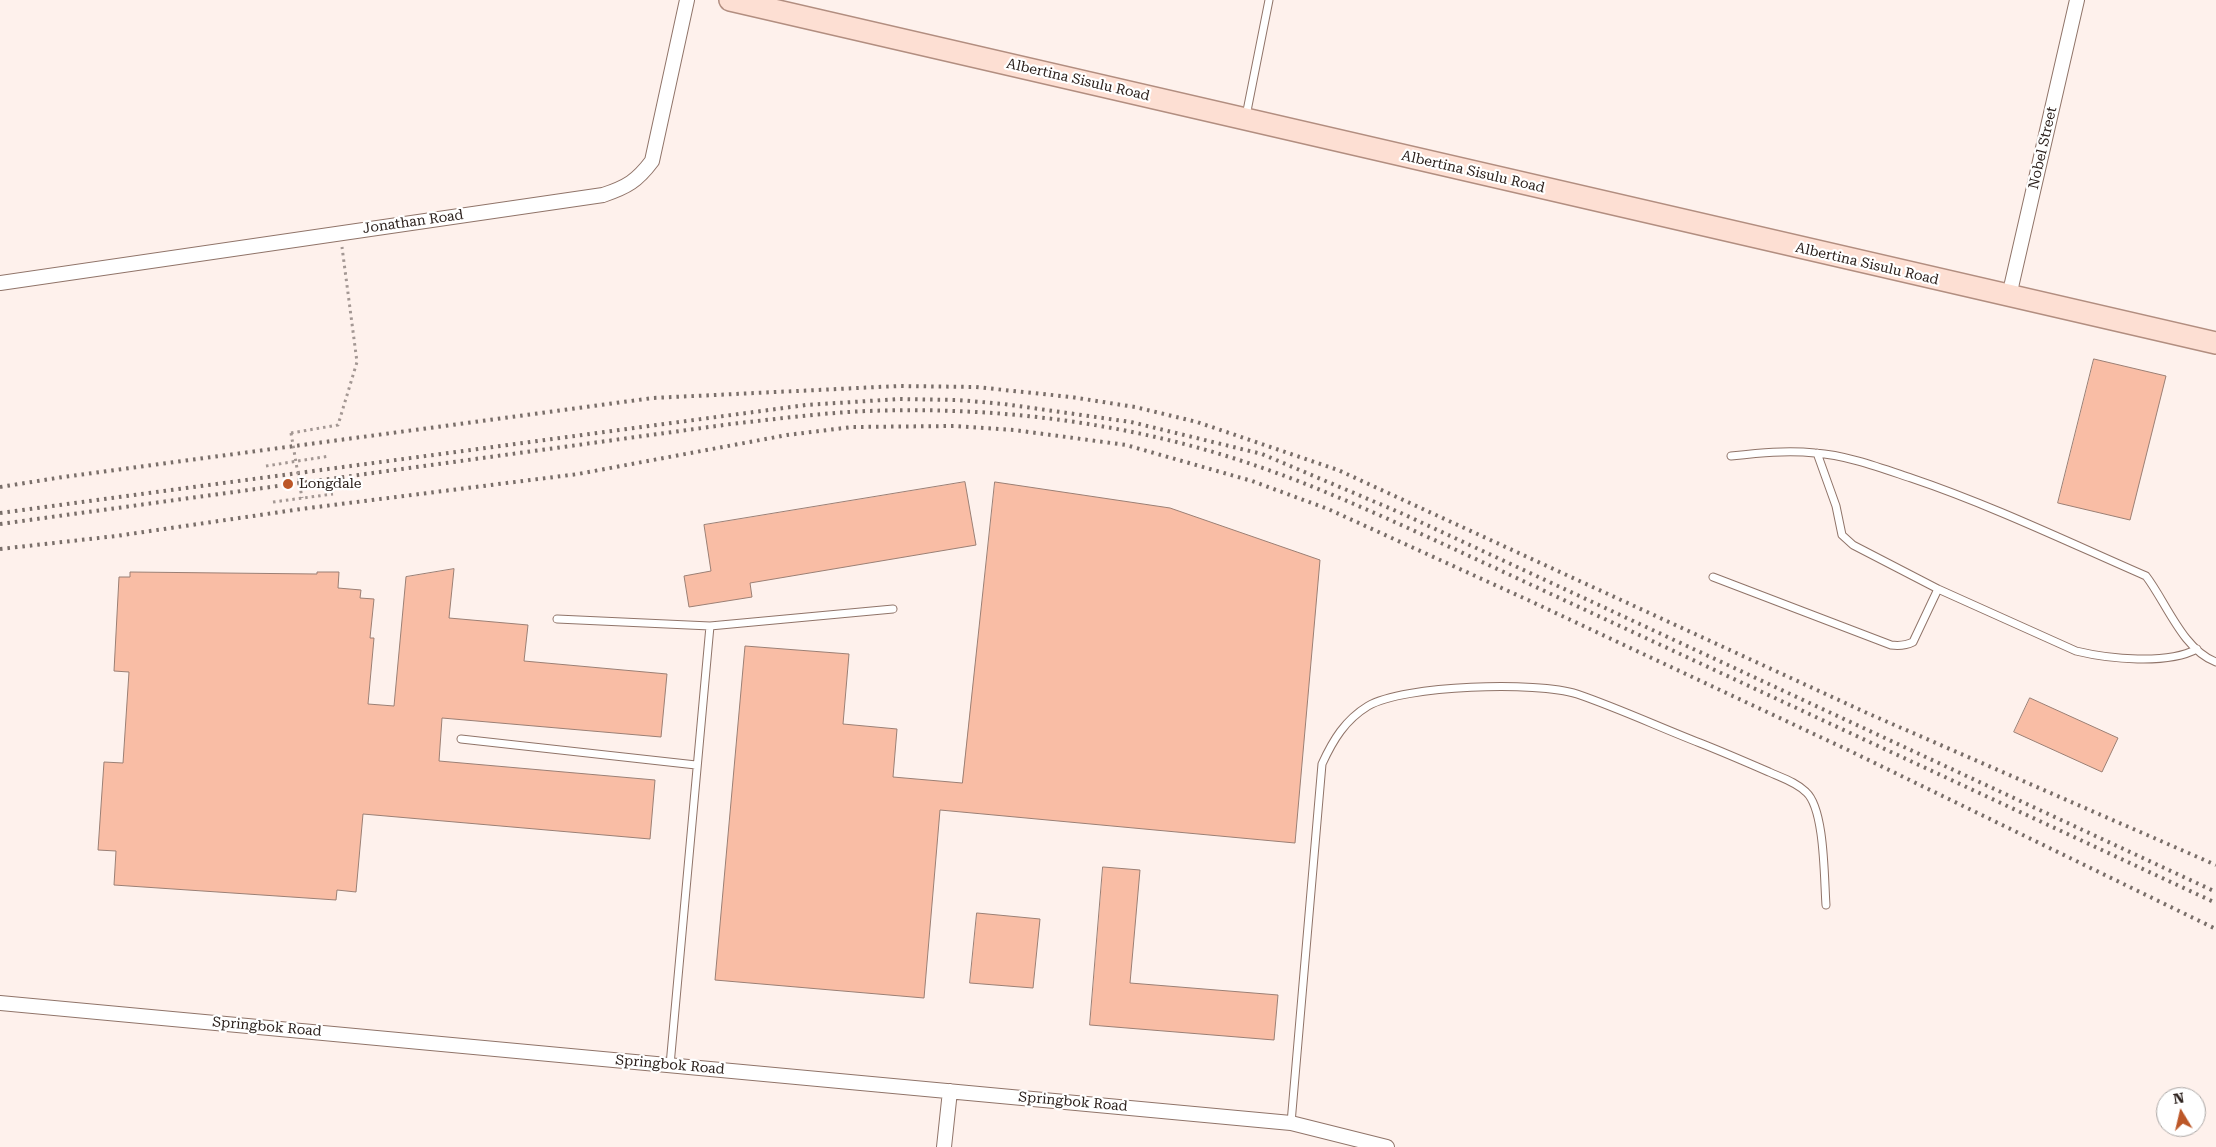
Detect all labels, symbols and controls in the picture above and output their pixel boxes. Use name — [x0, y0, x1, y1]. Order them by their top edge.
street label: Albertina Sisulu Road — [1005, 55, 1151, 105]
street label: Nobel Street — [2025, 105, 2061, 191]
street label: Albertina Sisulu Road — [1400, 147, 1546, 197]
street label: Jonathan Road — [362, 207, 464, 237]
street label: Albertina Sisulu Road — [1794, 239, 1940, 289]
place label: Longdale — [299, 476, 362, 492]
marker: Longdale — [281, 477, 295, 491]
street label: Springbok Road — [212, 1014, 322, 1040]
street label: Springbok Road — [615, 1052, 725, 1078]
north arrow — [2156, 1087, 2206, 1137]
street label: Springbok Road — [1018, 1089, 1128, 1115]
text: N — [2172, 1089, 2185, 1107]

